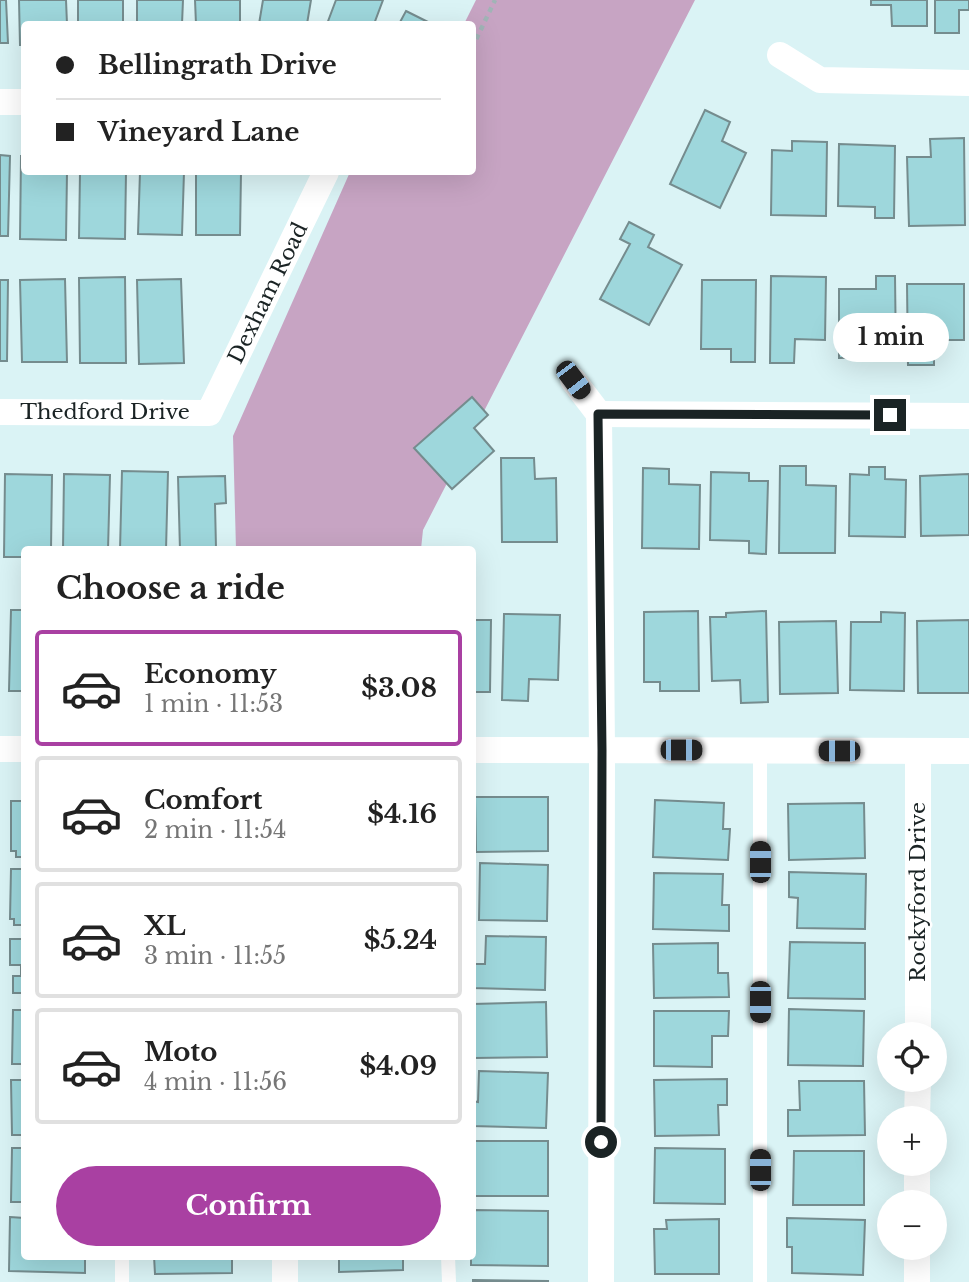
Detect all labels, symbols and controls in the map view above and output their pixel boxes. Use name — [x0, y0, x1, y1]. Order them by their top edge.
text: Bellingrath Drive — [98, 49, 337, 81]
text: Vineyard Lane — [98, 116, 300, 148]
street label: Dexham Road — [223, 218, 313, 368]
callout: 1 min — [832, 314, 948, 362]
text: 1 min — [858, 323, 924, 351]
car — [552, 357, 595, 403]
street label: Thedford Drive — [20, 399, 190, 425]
route end — [874, 399, 906, 431]
text: Choose a ride — [56, 568, 285, 608]
icon: car — [60, 657, 123, 720]
text: Economy — [144, 658, 277, 690]
text: $3.08 — [361, 672, 437, 704]
text: 1 min · 11:53 — [144, 690, 283, 718]
car — [661, 740, 703, 761]
car — [819, 741, 861, 762]
icon: car — [60, 783, 123, 846]
text: Comfort — [144, 784, 262, 816]
text: $4.16 — [367, 798, 437, 830]
street label: Rockyford Drive — [905, 802, 931, 982]
text: 2 min · 11:54 — [144, 816, 287, 844]
car — [750, 841, 771, 883]
icon: car — [60, 909, 123, 972]
text: XL — [144, 910, 186, 942]
text: $5.24 — [364, 924, 437, 956]
text: 3 min · 11:55 — [144, 942, 286, 970]
car — [750, 981, 771, 1023]
map controls — [877, 1022, 947, 1260]
button: locate — [877, 1022, 947, 1092]
icon: car — [60, 1035, 123, 1098]
text: Moto — [144, 1036, 217, 1068]
text: $4.09 — [360, 1050, 437, 1082]
text: 4 min · 11:56 — [144, 1068, 287, 1096]
button: + — [877, 1106, 947, 1176]
route start — [585, 1126, 617, 1158]
car — [750, 1149, 771, 1191]
button: Confirm — [56, 1166, 441, 1246]
button: − — [877, 1190, 947, 1260]

